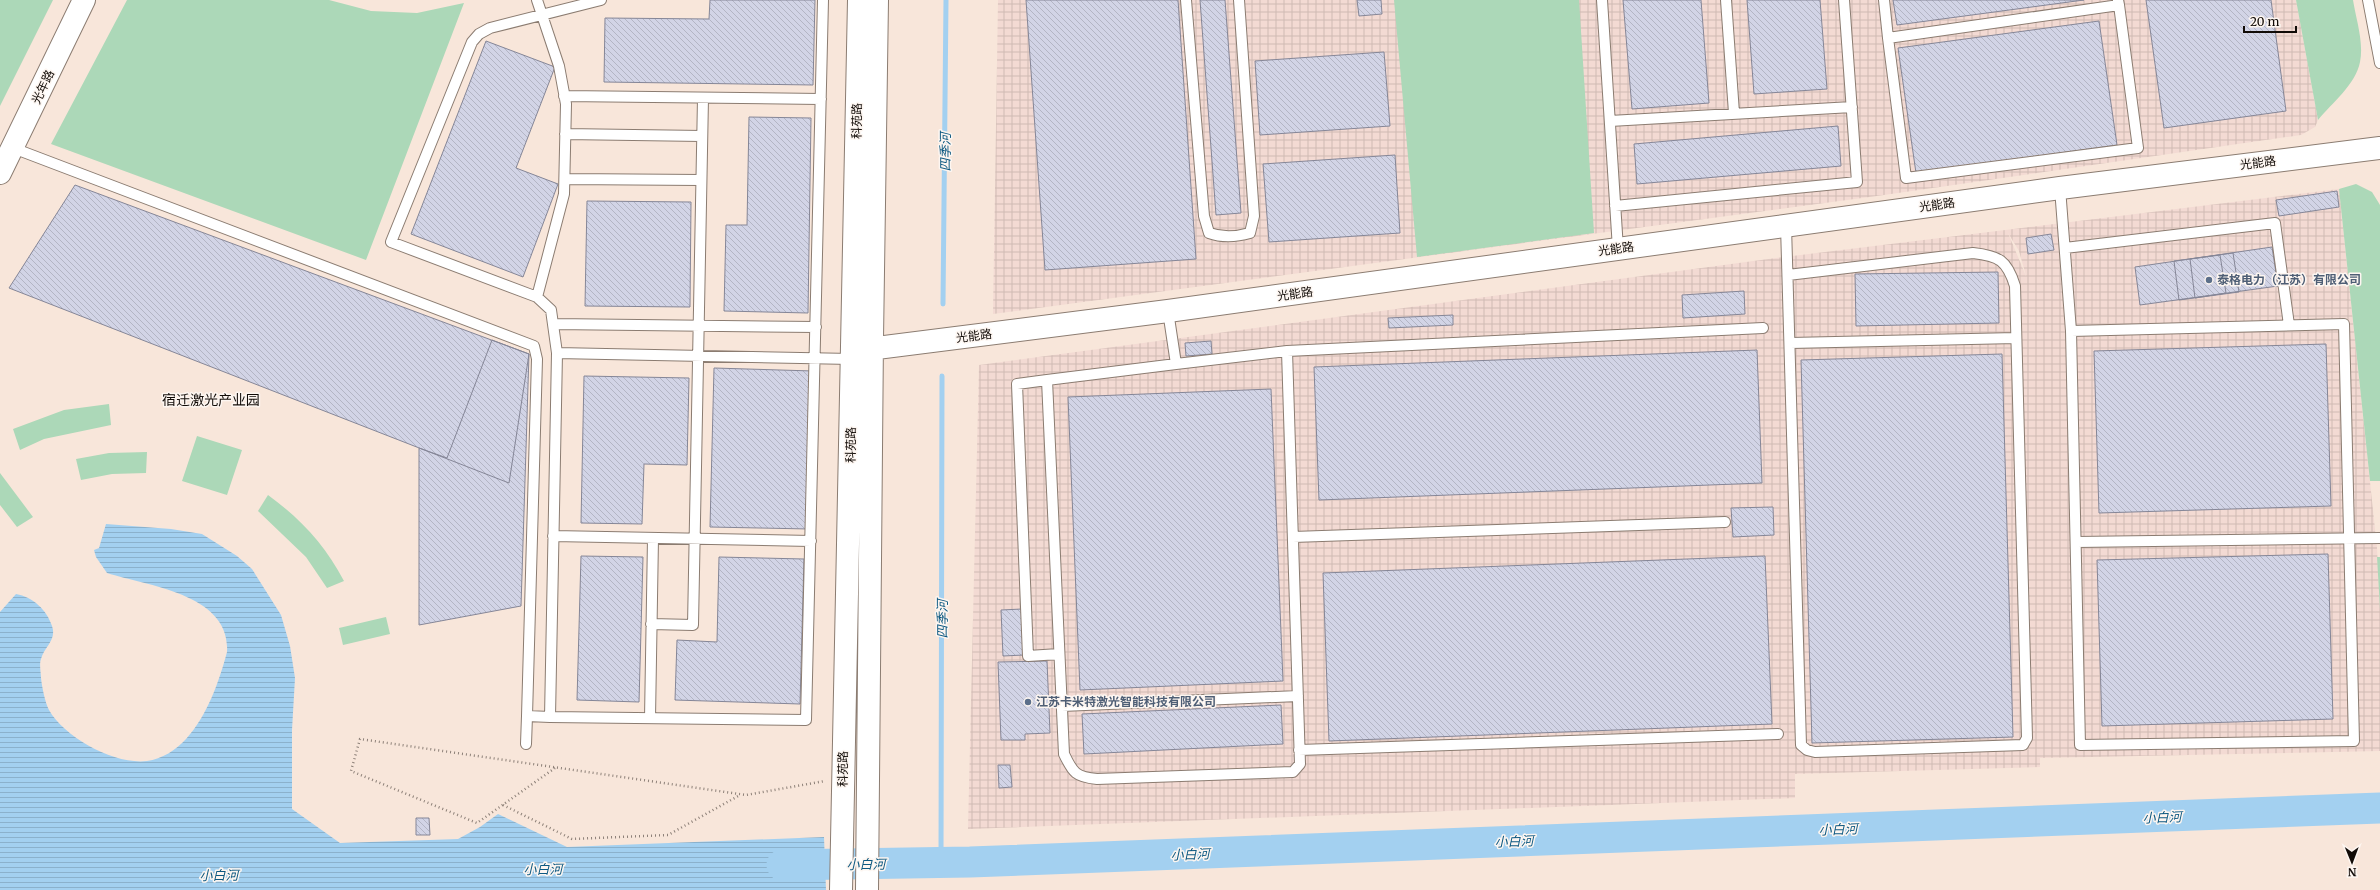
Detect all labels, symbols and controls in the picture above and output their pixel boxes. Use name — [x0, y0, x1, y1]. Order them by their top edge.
scale bar — [2244, 8, 2296, 34]
text: 20 m — [2250, 14, 2279, 29]
street label: 光年路 — [28, 67, 57, 106]
street label: 科苑路 — [849, 103, 864, 139]
water label: 四季河 — [937, 130, 954, 172]
street label: 光能路 — [2239, 153, 2277, 172]
street label: 光能路 — [1918, 195, 1956, 214]
street label: 光能路 — [1597, 239, 1635, 258]
place label: 泰格电力（江苏）有限公司 — [2217, 272, 2361, 287]
marker: 泰格电力（江苏）有限公司 — [2204, 275, 2214, 285]
street label: 光能路 — [1276, 284, 1314, 303]
street label: 光能路 — [955, 326, 993, 345]
district label: 宿迁激光产业园 — [162, 391, 260, 409]
street label: 科苑路 — [843, 427, 858, 463]
water label: 四季河 — [934, 597, 951, 639]
place label: 江苏卡米特激光智能科技有限公司 — [1036, 694, 1216, 709]
marker: 江苏卡米特激光智能科技有限公司 — [1023, 697, 1033, 707]
street label: 科苑路 — [835, 751, 850, 787]
water label: 小白河 — [2142, 808, 2185, 827]
water label: 小白河 — [1818, 820, 1861, 839]
water label: 小白河 — [1494, 832, 1537, 851]
north arrow — [2332, 842, 2372, 882]
water label: 小白河 — [1170, 845, 1213, 864]
water label: 小白河 — [846, 856, 889, 873]
water label: 小白河 — [523, 861, 566, 878]
text: N — [2347, 865, 2357, 879]
water label: 小白河 — [199, 867, 242, 884]

